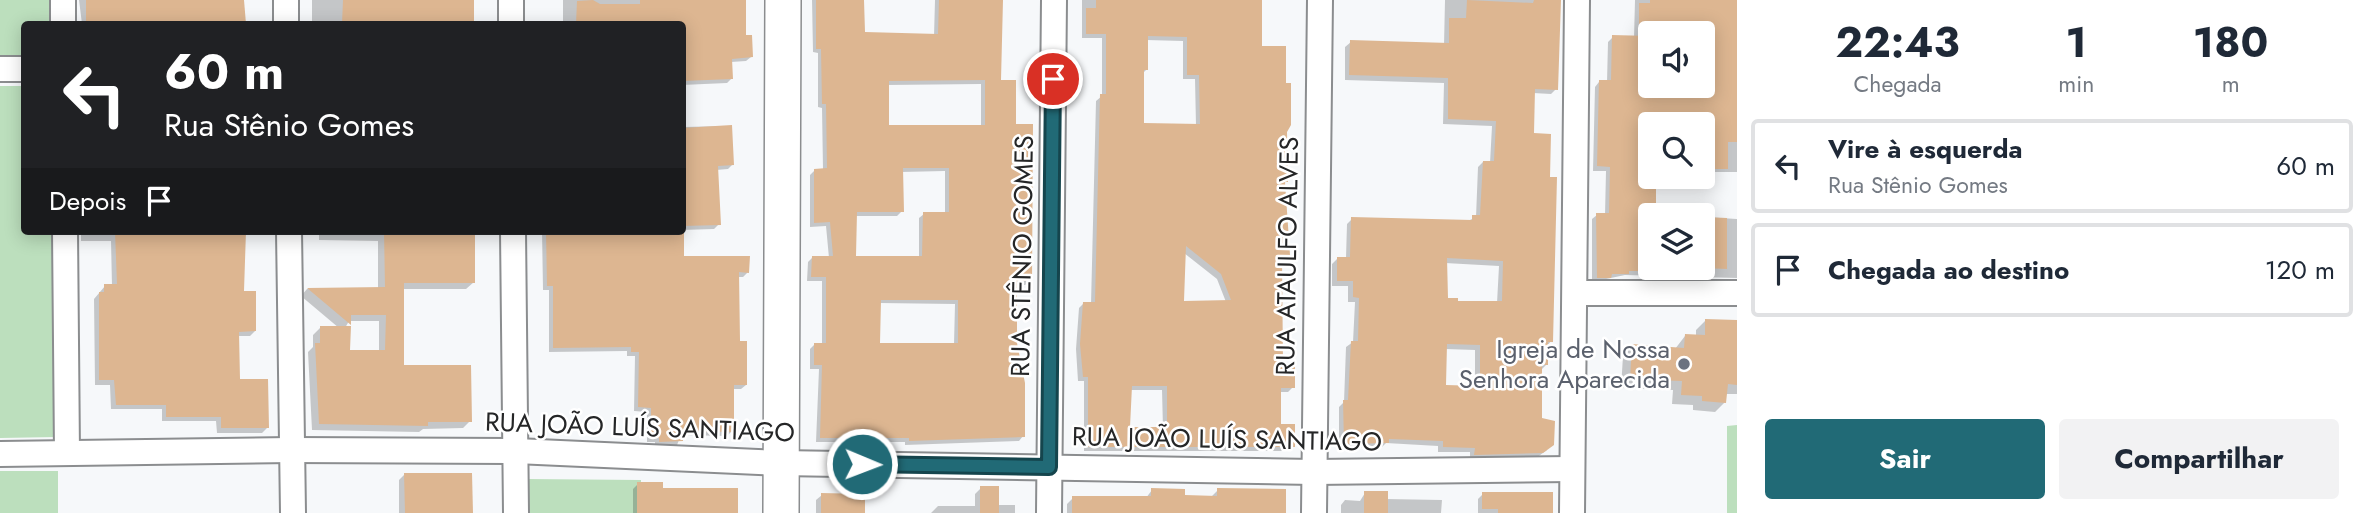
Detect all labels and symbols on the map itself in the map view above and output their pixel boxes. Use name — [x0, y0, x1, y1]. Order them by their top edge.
pin — [1023, 49, 1083, 109]
street label: RUA STÊNIO GOMES — [1001, 135, 1043, 377]
street label: RUA ATAULFO ALVES — [1266, 136, 1308, 376]
place label: Igreja de Nossa Senhora Aparecida — [1459, 330, 1670, 398]
marker: Igreja de Nossa Senhora Aparecida — [1676, 356, 1692, 372]
street label: RUA JOÃO LUÍS SANTIAGO — [484, 403, 796, 451]
street label: RUA JOÃO LUÍS SANTIAGO — [1072, 417, 1382, 461]
position arrow — [825, 427, 899, 501]

